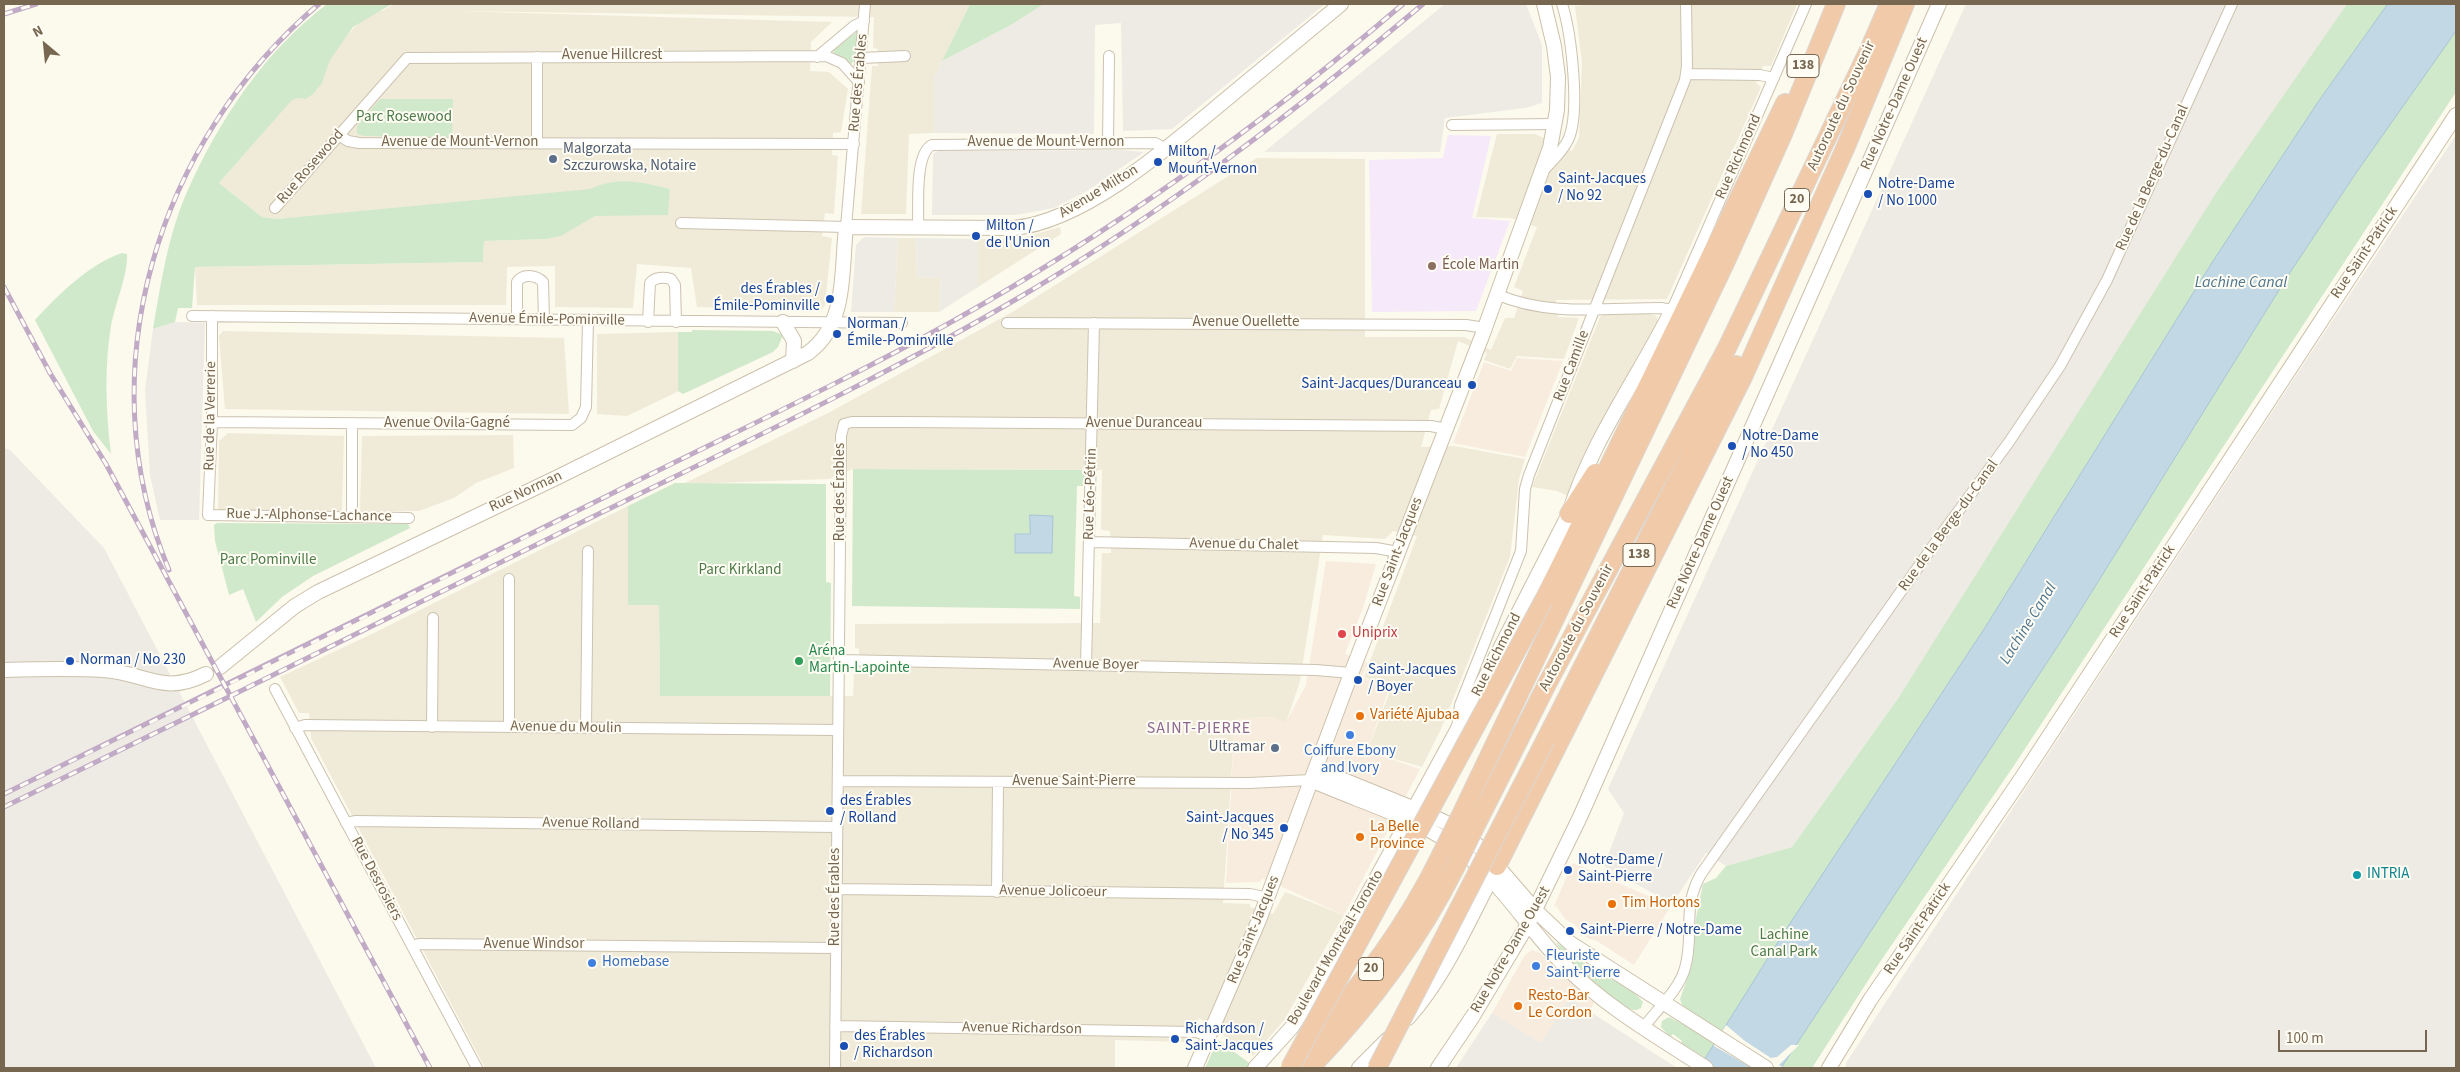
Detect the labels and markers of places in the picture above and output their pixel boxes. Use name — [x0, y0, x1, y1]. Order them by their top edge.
place label: Malgorzata Szczurowska, Notaire — [563, 141, 696, 176]
place label: Milton / Mount-Vernon — [1168, 144, 1257, 179]
marker: Malgorzata Szczurowska, Notaire — [547, 153, 559, 165]
marker: Milton / Mount-Vernon — [1152, 156, 1164, 168]
place label: Saint-Jacques / No 92 — [1558, 171, 1646, 206]
place label: Notre-Dame / No 1000 — [1878, 176, 1955, 211]
marker: Saint-Jacques / No 92 — [1542, 183, 1554, 195]
marker: Notre-Dame / No 1000 — [1862, 188, 1874, 200]
place label: Milton / de l'Union — [986, 218, 1050, 253]
marker: Milton / de l'Union — [970, 230, 982, 242]
place label: École Martin — [1442, 257, 1519, 275]
marker: École Martin — [1426, 260, 1438, 272]
place label: des Érables / Émile-Pominville — [714, 281, 820, 316]
marker: des Érables / Émile-Pominville — [824, 293, 836, 305]
place label: Norman / Émile-Pominville — [847, 316, 953, 351]
marker: Norman / Émile-Pominville — [831, 328, 843, 340]
place label: Saint-Jacques/Duranceau — [1301, 376, 1462, 394]
marker: Saint-Jacques/Duranceau — [1466, 379, 1478, 391]
place label: Notre-Dame / No 450 — [1742, 428, 1819, 463]
marker: Notre-Dame / No 450 — [1726, 440, 1738, 452]
place label: Uniprix — [1352, 625, 1397, 643]
marker: Uniprix — [1336, 628, 1348, 640]
place label: Aréna Martin-Lapointe — [809, 643, 910, 678]
place label: Norman / No 230 — [80, 652, 186, 670]
marker: Norman / No 230 — [64, 655, 76, 667]
marker: Aréna Martin-Lapointe — [793, 655, 805, 667]
place label: Saint-Jacques / Boyer — [1368, 662, 1456, 697]
marker: Saint-Jacques / Boyer — [1352, 674, 1364, 686]
place label: Variété Ajubaa — [1370, 707, 1460, 725]
marker: Variété Ajubaa — [1354, 710, 1366, 722]
marker: Coiffure Ebony and Ivory — [1344, 729, 1356, 741]
place label: Ultramar — [1209, 739, 1265, 757]
marker: Ultramar — [1269, 742, 1281, 754]
place label: Coiffure Ebony and Ivory — [1304, 743, 1396, 778]
place label: des Érables / Rolland — [840, 793, 911, 828]
marker: des Érables / Rolland — [824, 805, 836, 817]
place label: Saint-Jacques / No 345 — [1186, 810, 1274, 845]
place label: La Belle Province — [1370, 819, 1424, 854]
marker: Saint-Jacques / No 345 — [1278, 822, 1290, 834]
marker: La Belle Province — [1354, 831, 1366, 843]
place label: Notre-Dame / Saint-Pierre — [1578, 852, 1663, 887]
marker: Notre-Dame / Saint-Pierre — [1562, 864, 1574, 876]
place label: INTRIA — [2367, 866, 2409, 884]
marker: INTRIA — [2351, 869, 2363, 881]
place label: Tim Hortons — [1622, 895, 1700, 913]
marker: Tim Hortons — [1606, 898, 1618, 910]
place label: Saint-Pierre / Notre-Dame — [1580, 922, 1742, 940]
marker: Saint-Pierre / Notre-Dame — [1564, 925, 1576, 937]
place label: Fleuriste Saint-Pierre — [1546, 948, 1620, 983]
place label: Homebase — [602, 954, 669, 972]
marker: Homebase — [586, 957, 598, 969]
marker: Fleuriste Saint-Pierre — [1530, 960, 1542, 972]
place label: Resto-Bar Le Cordon — [1528, 988, 1592, 1023]
marker: Resto-Bar Le Cordon — [1512, 1000, 1524, 1012]
place label: Richardson / Saint-Jacques — [1185, 1021, 1273, 1056]
place label: des Érables / Richardson — [854, 1028, 933, 1063]
marker: Richardson / Saint-Jacques — [1169, 1033, 1181, 1045]
marker: des Érables / Richardson — [838, 1040, 850, 1052]

